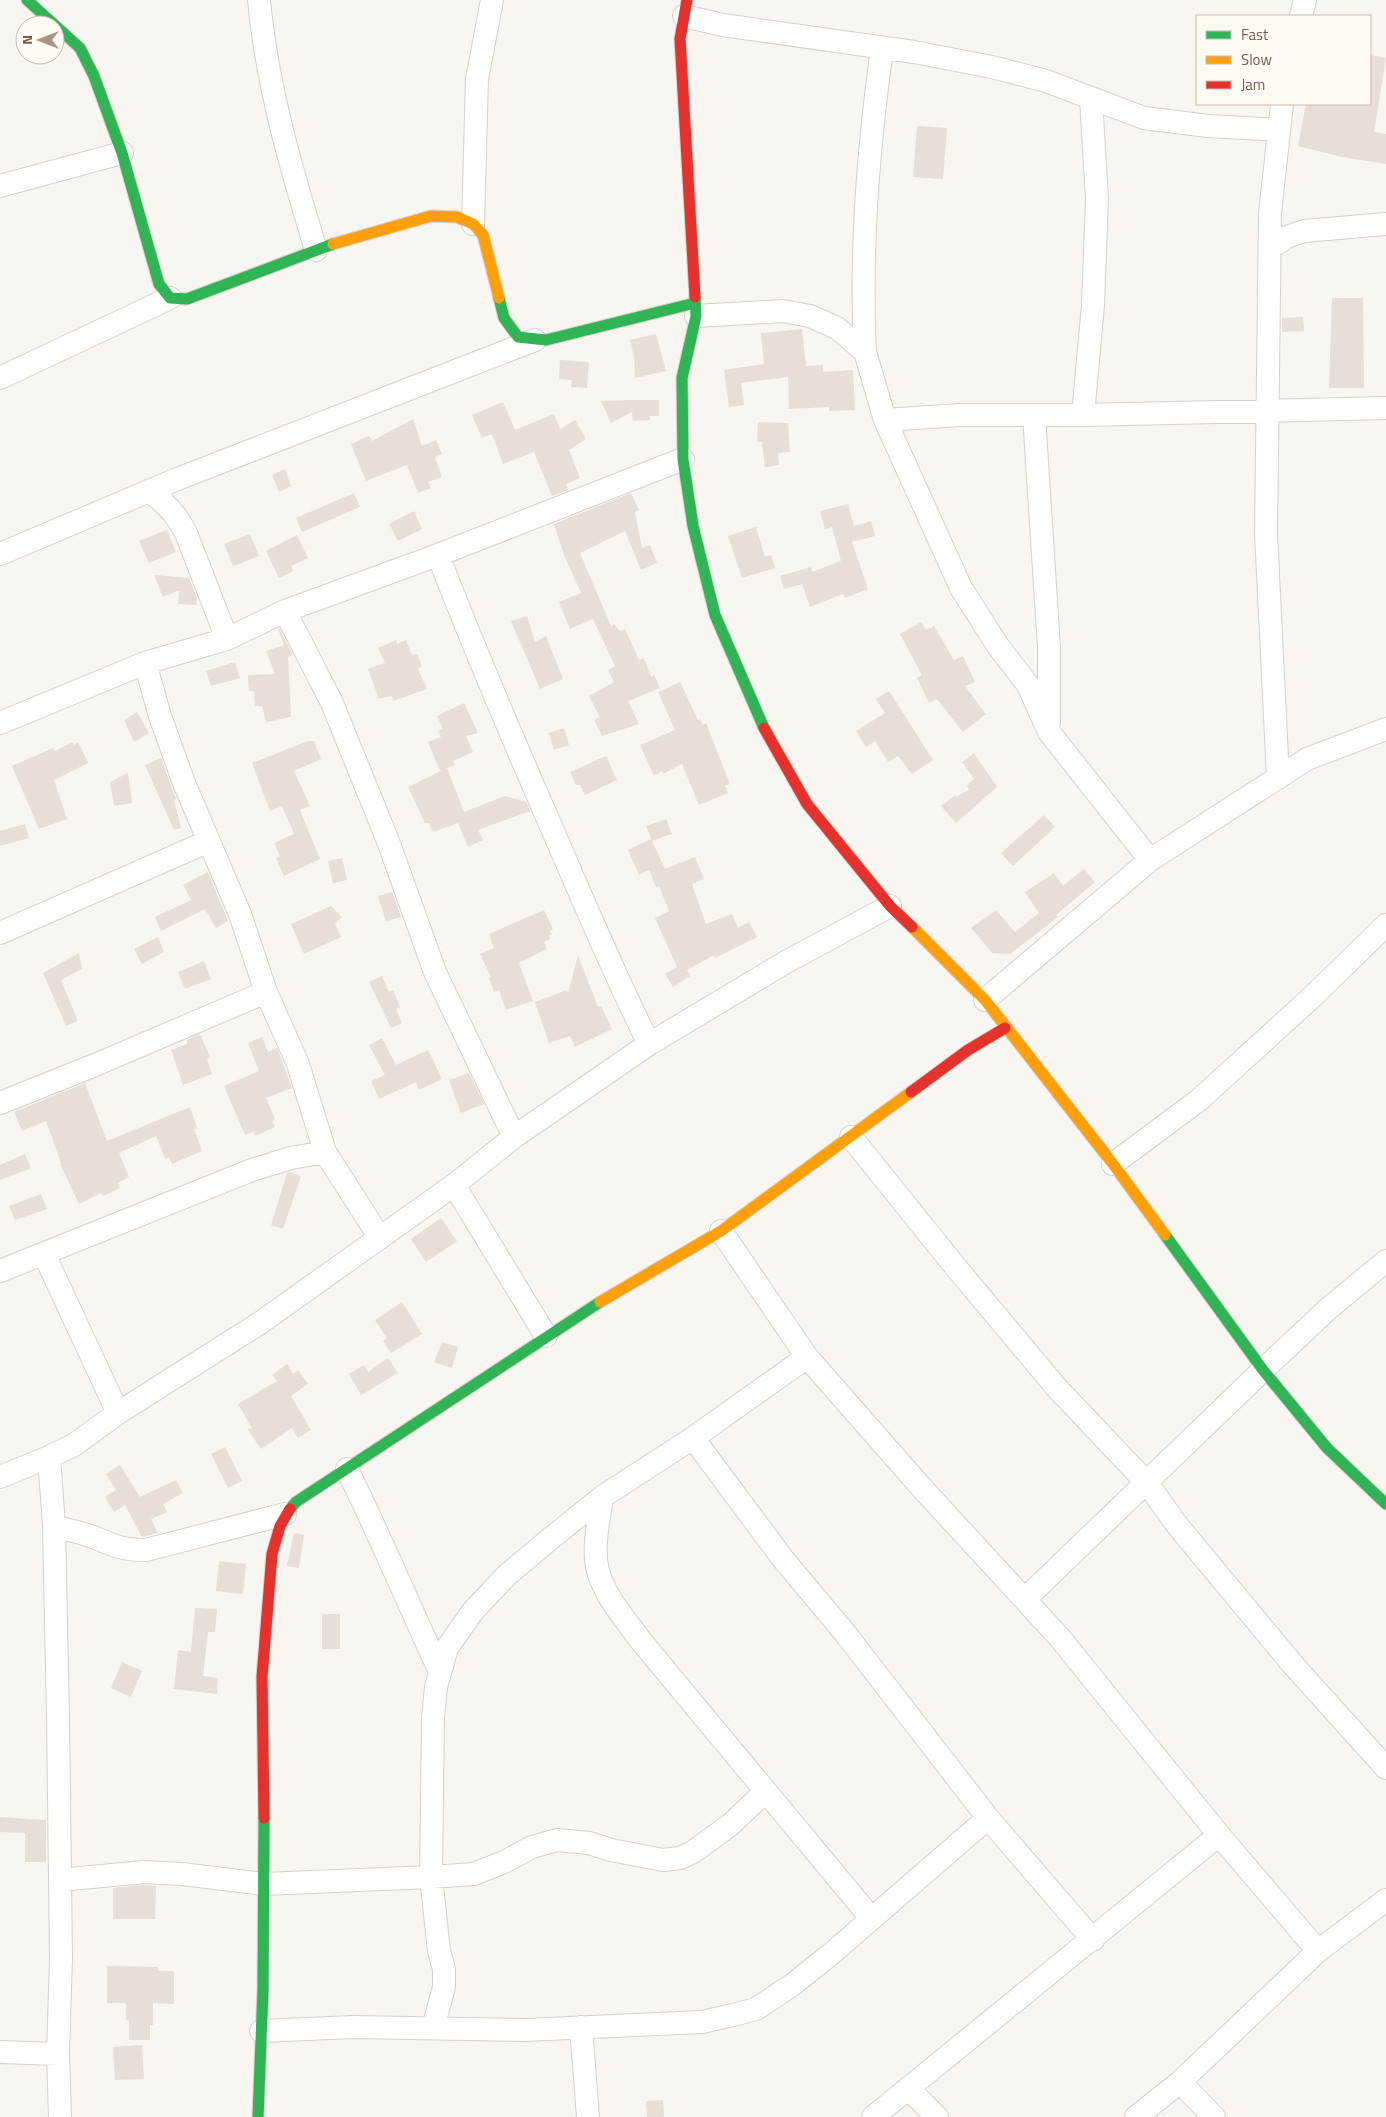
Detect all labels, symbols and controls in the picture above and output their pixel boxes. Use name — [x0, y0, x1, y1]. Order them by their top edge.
north arrow — [15, 15, 65, 65]
legend — [1196, 15, 1371, 105]
text: Fast — [1241, 23, 1269, 46]
text: N — [16, 35, 37, 45]
text: Slow — [1241, 48, 1272, 71]
text: Jam — [1241, 73, 1265, 96]

